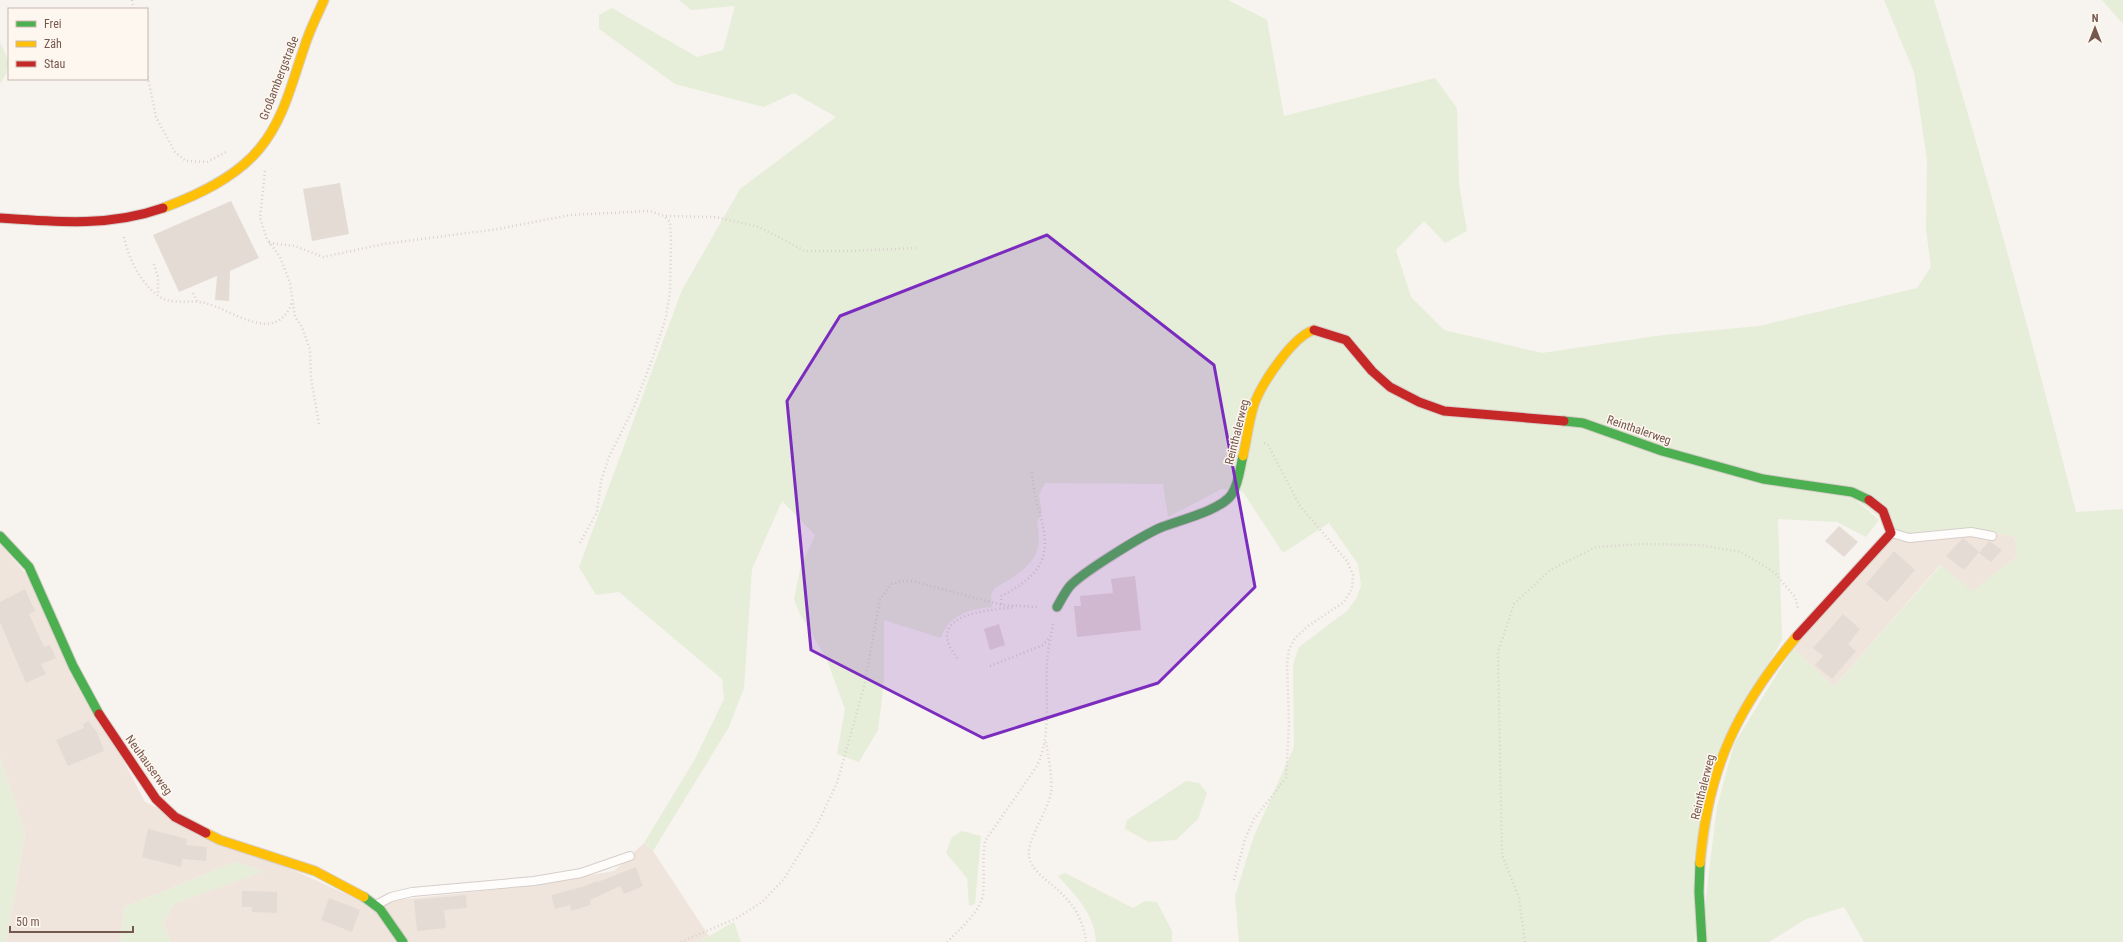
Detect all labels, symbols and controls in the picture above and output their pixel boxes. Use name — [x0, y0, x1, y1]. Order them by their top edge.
legend — [8, 8, 148, 80]
north arrow — [2075, 8, 2115, 48]
text: N — [2092, 12, 2099, 25]
text: Frei — [44, 17, 62, 31]
street label: Großambergstraße — [257, 34, 302, 122]
text: Zäh — [44, 37, 62, 51]
text: Stau — [44, 57, 66, 71]
street label: Reinthalerweg — [1222, 398, 1252, 466]
street label: Reinthalerweg — [1605, 412, 1673, 448]
street label: Neuhauserweg — [123, 732, 175, 798]
street label: Reinthalerweg — [1688, 753, 1718, 821]
scale bar — [10, 908, 133, 934]
text: 50 m — [16, 915, 40, 929]

